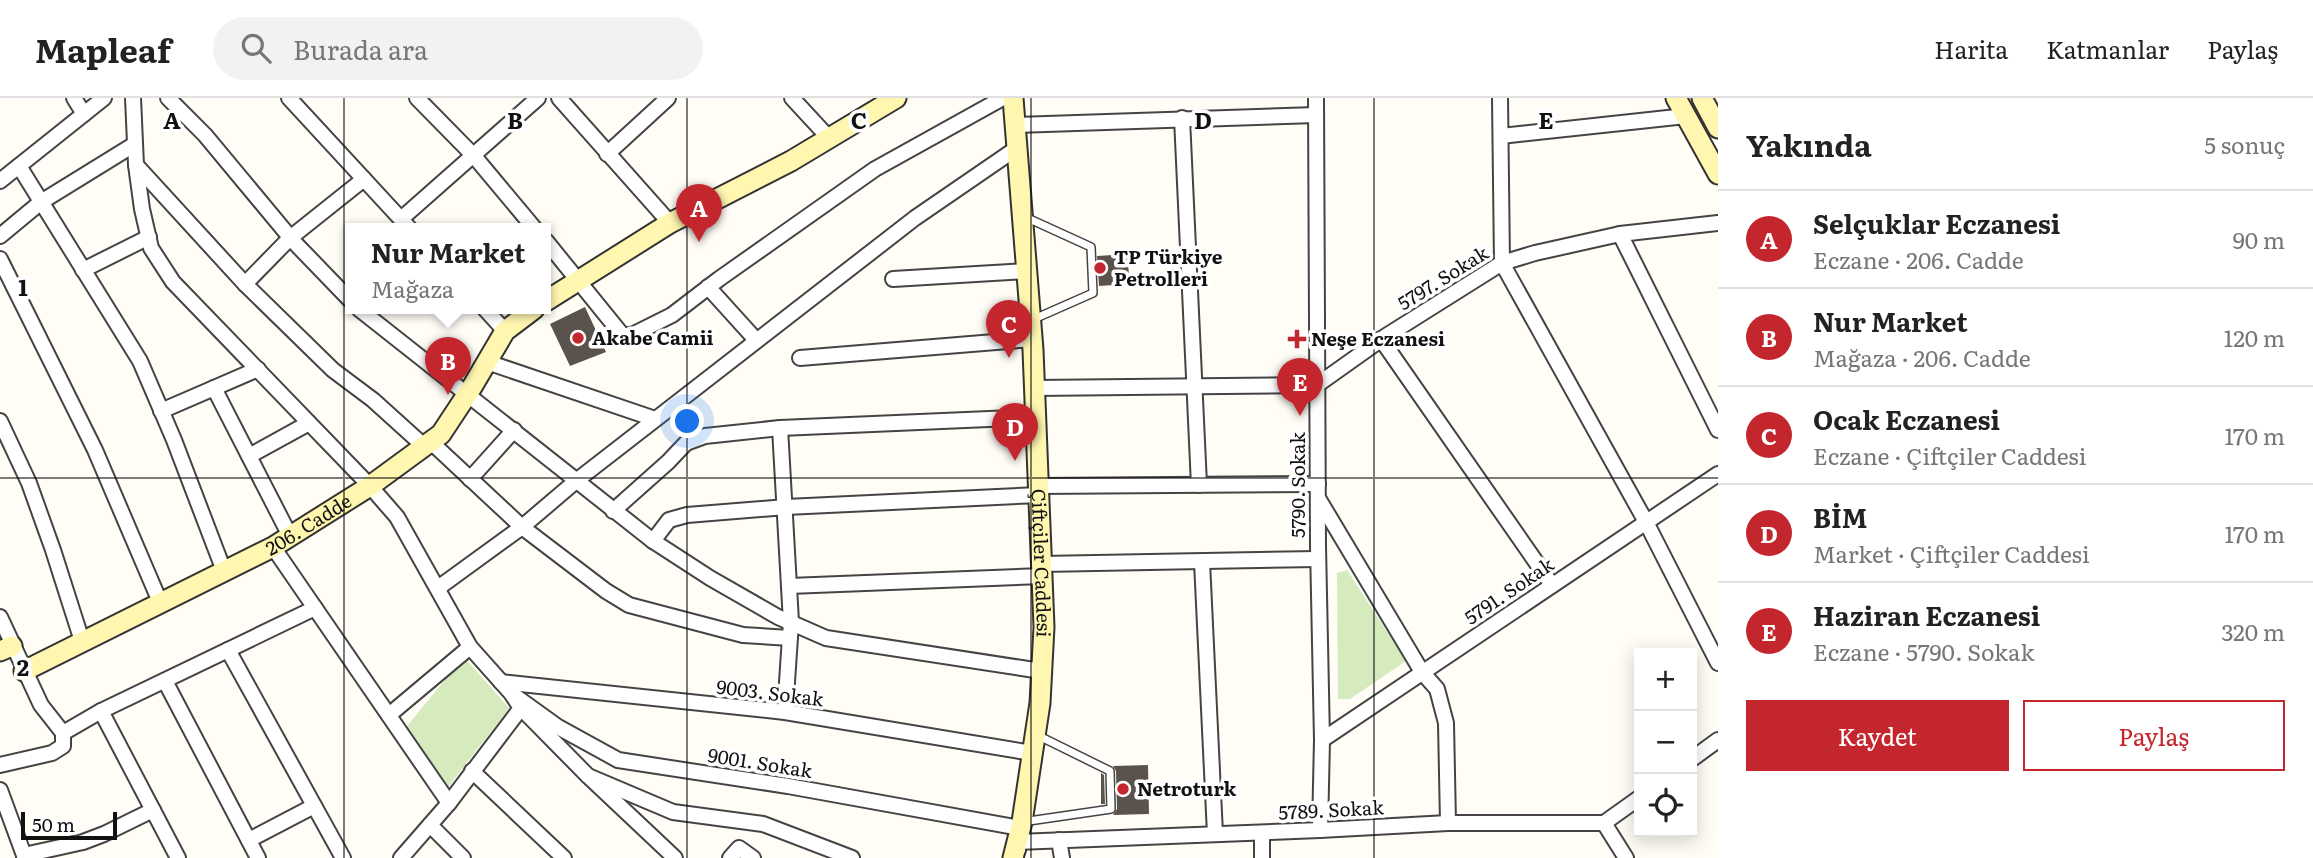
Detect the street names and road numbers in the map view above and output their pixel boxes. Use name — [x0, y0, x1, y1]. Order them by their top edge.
street label: 5797. Sokak — [1392, 238, 1494, 316]
street label: 5790. Sokak — [1283, 432, 1311, 538]
street label: 206. Cadde — [260, 486, 356, 562]
street label: Çiftçiler Caddesi — [1026, 488, 1059, 638]
street label: 5791. Sokak — [1458, 550, 1559, 630]
street label: 9003. Sokak — [715, 672, 826, 713]
street label: 9001. Sokak — [706, 740, 815, 784]
street label: 5789. Sokak — [1278, 792, 1385, 826]

